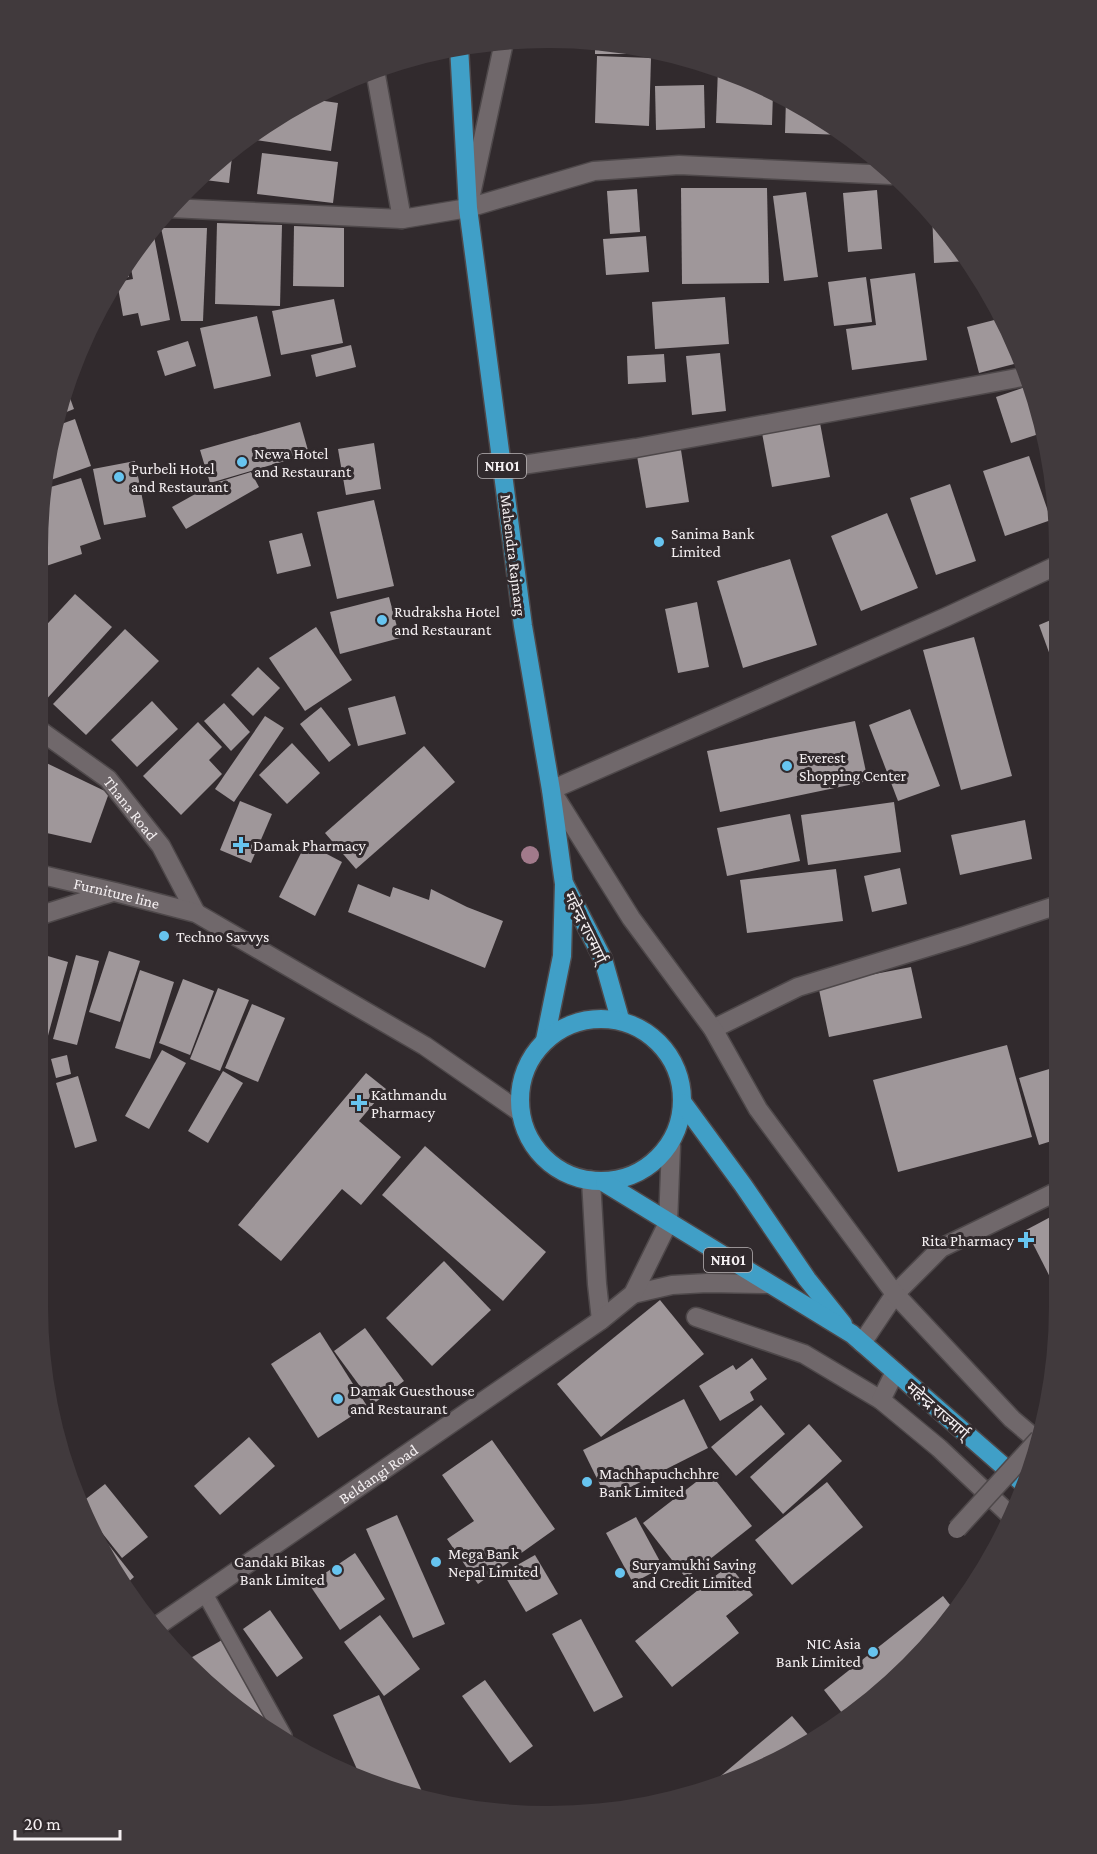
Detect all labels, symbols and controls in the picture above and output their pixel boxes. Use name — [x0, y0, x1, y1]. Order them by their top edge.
place label: Newa Hotel and Restaurant — [254, 445, 352, 480]
road number: NH01 — [478, 454, 526, 478]
marker: Newa Hotel and Restaurant — [235, 455, 249, 469]
place label: Purbeli Hotel and Restaurant — [131, 460, 229, 495]
marker: Purbeli Hotel and Restaurant — [112, 470, 126, 484]
street label: Mahendra Rajmarg — [497, 493, 529, 617]
place label: Sanima Bank Limited — [671, 525, 755, 560]
marker: Sanima Bank Limited — [652, 535, 666, 549]
place label: Rudraksha Hotel and Restaurant — [394, 603, 500, 638]
marker: Rudraksha Hotel and Restaurant — [375, 613, 389, 627]
place label: Everest Shopping Center — [799, 749, 907, 785]
marker: Everest Shopping Center — [780, 759, 794, 773]
street label: Thana Road — [100, 773, 161, 844]
place label: Damak Pharmacy — [253, 837, 367, 855]
marker: Damak Pharmacy — [234, 838, 248, 852]
street label: Furniture line — [72, 875, 161, 912]
street label: महेन्द्र राज्मार्ग् — [559, 888, 612, 969]
place label: Techno Savvys — [176, 928, 269, 946]
marker: Techno Savvys — [157, 929, 171, 943]
place label: Kathmandu Pharmacy — [371, 1086, 448, 1122]
marker: Kathmandu Pharmacy — [352, 1096, 366, 1110]
place label: Rita Pharmacy — [921, 1232, 1015, 1250]
marker: Rita Pharmacy — [1019, 1233, 1033, 1247]
road number: NH01 — [704, 1248, 752, 1272]
street label: महेन्द्र राज्मार्ग् — [902, 1378, 975, 1446]
place label: Damak Guesthouse and Restaurant — [350, 1382, 475, 1417]
marker: Damak Guesthouse and Restaurant — [331, 1392, 345, 1406]
street label: Beldangi Road — [336, 1441, 421, 1507]
place label: Machhapuchchhre Bank Limited — [599, 1465, 719, 1500]
marker: Machhapuchchhre Bank Limited — [580, 1475, 594, 1489]
place label: Mega Bank Nepal Limited — [448, 1545, 539, 1581]
place label: Gandaki Bikas Bank Limited — [234, 1553, 326, 1588]
marker: Mega Bank Nepal Limited — [429, 1555, 443, 1569]
place label: Suryamukhi Saving and Credit Limited — [632, 1556, 756, 1591]
marker: Gandaki Bikas Bank Limited — [330, 1563, 344, 1577]
marker: Suryamukhi Saving and Credit Limited — [613, 1566, 627, 1580]
place label: NIC Asia Bank Limited — [776, 1635, 862, 1670]
marker: NIC Asia Bank Limited — [866, 1645, 880, 1659]
scale bar — [15, 1803, 120, 1841]
text: 20 m — [24, 1814, 61, 1834]

